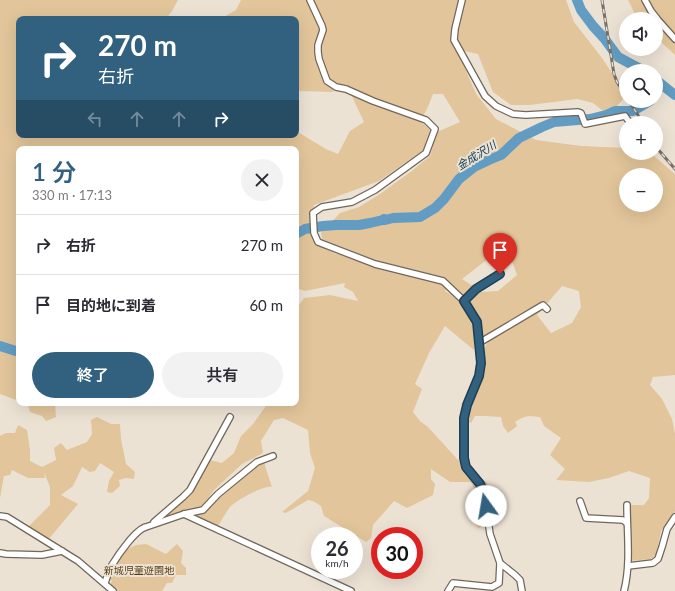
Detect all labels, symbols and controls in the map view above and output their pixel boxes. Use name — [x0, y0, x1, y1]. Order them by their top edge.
map controls — [619, 12, 663, 212]
button: sound — [619, 12, 663, 56]
text: 270 m — [98, 28, 177, 62]
icon: right — [32, 32, 84, 84]
button: search — [619, 64, 663, 108]
text: 右折 — [98, 65, 134, 87]
icon: left — [84, 108, 106, 130]
icon: ahead — [126, 108, 148, 130]
icon: ahead — [168, 108, 190, 130]
icon: right — [210, 108, 232, 130]
button: + — [619, 116, 663, 160]
water label: 金成沢川 — [454, 137, 499, 172]
text: 1 分 — [32, 157, 76, 186]
button: close — [241, 159, 283, 201]
button: − — [619, 168, 663, 212]
text: 330 m · 17:13 — [32, 187, 112, 203]
pin — [483, 233, 517, 274]
icon: right — [32, 234, 54, 256]
text: 右折 — [66, 236, 96, 254]
text: 270 m — [241, 236, 283, 254]
icon: arrive — [489, 239, 511, 261]
icon: arrive — [32, 294, 54, 316]
text: 目的地に到着 — [66, 296, 156, 314]
text: 60 m — [249, 296, 283, 314]
button: 終了 — [32, 352, 154, 398]
button: 共有 — [162, 352, 283, 398]
position arrow — [465, 485, 507, 527]
speed limit sign: 30 — [371, 527, 423, 579]
text: 26 — [325, 536, 349, 560]
text: km/h — [325, 557, 349, 569]
park label: 新城児童遊園地 — [104, 564, 175, 576]

